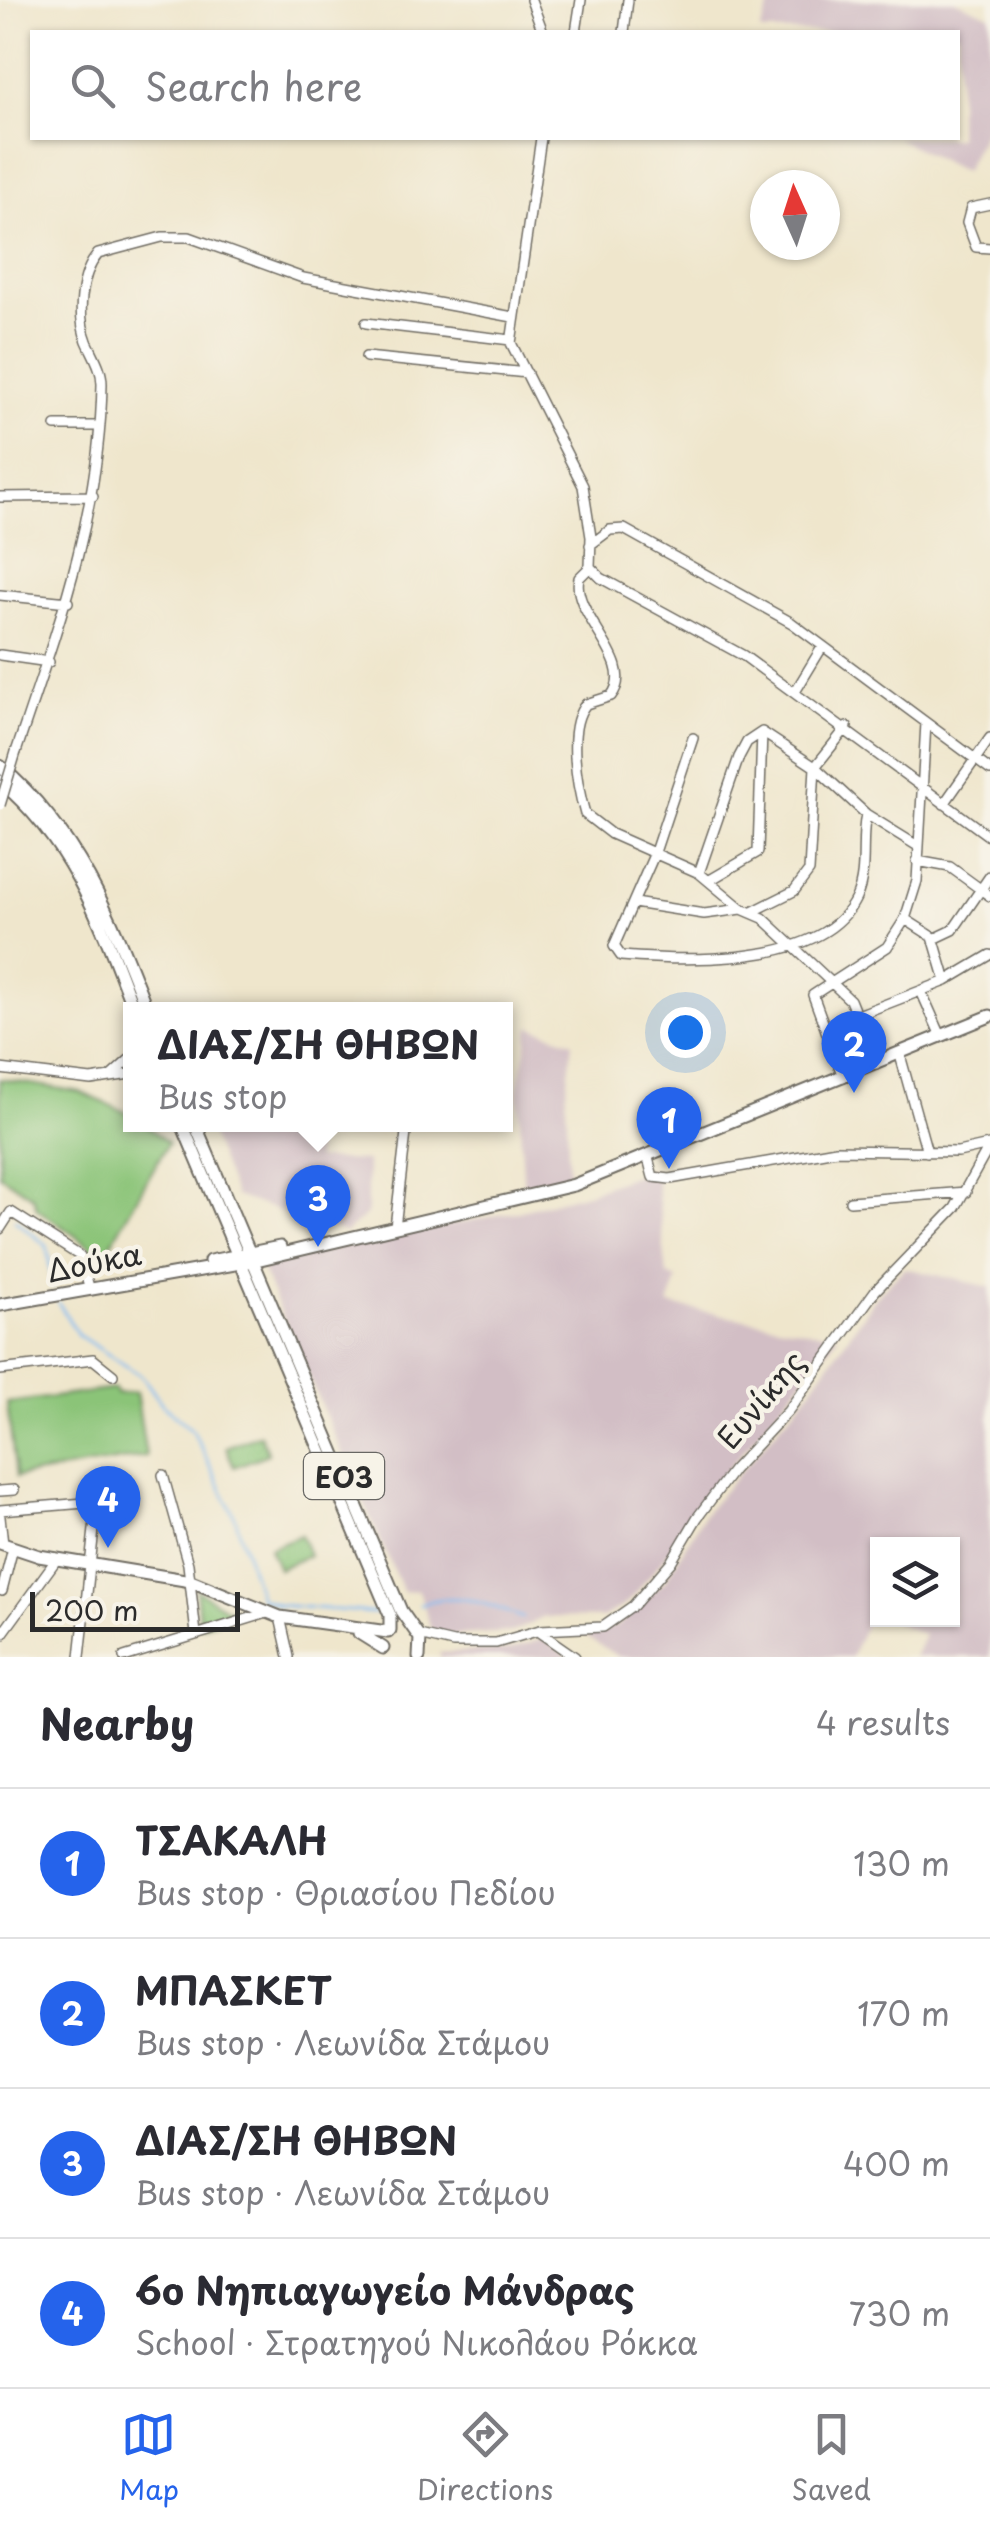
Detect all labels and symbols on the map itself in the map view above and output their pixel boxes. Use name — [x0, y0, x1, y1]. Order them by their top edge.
north arrow — [750, 170, 840, 260]
your location — [660, 1007, 711, 1058]
pin: 2 — [822, 1010, 886, 1093]
pin: 1 — [636, 1086, 702, 1169]
pin: 3 — [286, 1164, 350, 1247]
street label: Δούκα — [43, 1230, 145, 1292]
street label: Ευνίκης — [705, 1340, 815, 1458]
road number: ΕΟ3 — [304, 1453, 384, 1499]
pin: 4 — [76, 1466, 140, 1548]
scale bar — [30, 1587, 240, 1632]

